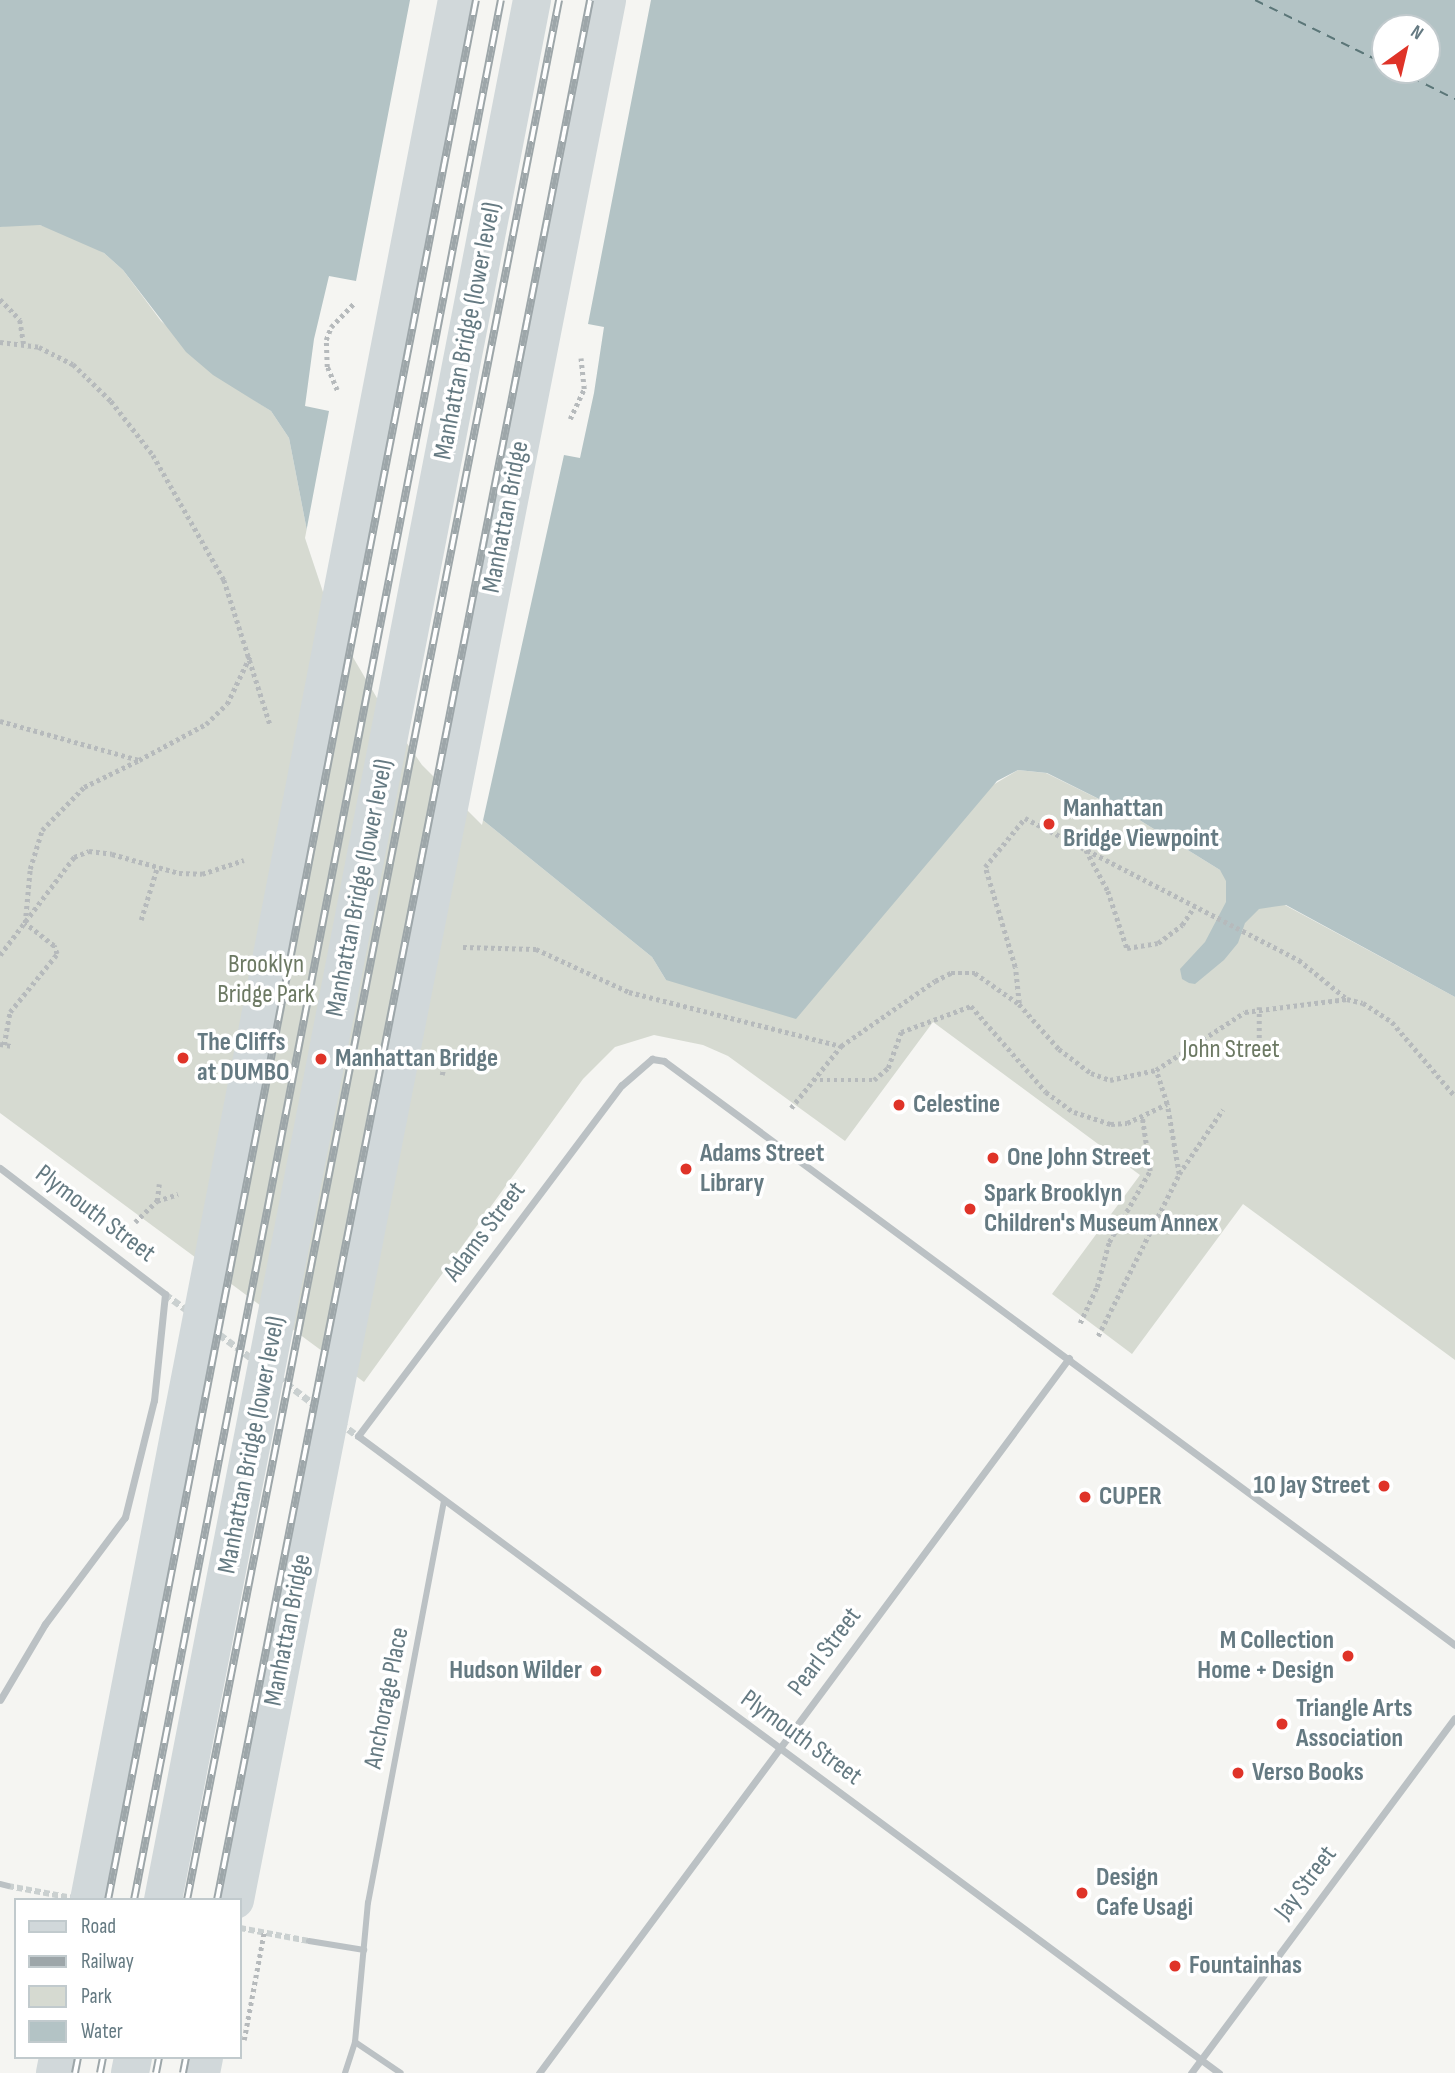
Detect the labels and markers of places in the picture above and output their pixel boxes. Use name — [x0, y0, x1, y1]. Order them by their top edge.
place label: Manhattan Bridge Viewpoint — [1063, 793, 1219, 854]
marker: Manhattan Bridge Viewpoint — [1041, 816, 1057, 832]
place label: The Cliffs at DUMBO — [197, 1027, 290, 1088]
place label: Manhattan Bridge — [335, 1043, 498, 1075]
marker: The Cliffs at DUMBO — [175, 1050, 191, 1066]
marker: Manhattan Bridge — [313, 1051, 329, 1067]
place label: Celestine — [913, 1089, 1000, 1121]
marker: Celestine — [891, 1097, 907, 1113]
place label: Adams Street Library — [700, 1138, 824, 1200]
place label: One John Street — [1007, 1142, 1150, 1174]
marker: One John Street — [985, 1150, 1001, 1166]
marker: Adams Street Library — [678, 1161, 694, 1177]
place label: Spark Brooklyn Children's Museum Annex — [984, 1178, 1218, 1240]
marker: Spark Brooklyn Children's Museum Annex — [962, 1201, 978, 1217]
place label: 10 Jay Street — [1253, 1470, 1370, 1502]
marker: 10 Jay Street — [1376, 1478, 1392, 1494]
place label: CUPER — [1099, 1481, 1162, 1513]
marker: CUPER — [1077, 1489, 1093, 1505]
place label: M Collection Home + Design — [1197, 1625, 1334, 1686]
marker: M Collection Home + Design — [1340, 1648, 1356, 1664]
place label: Hudson Wilder — [449, 1655, 582, 1687]
marker: Hudson Wilder — [588, 1663, 604, 1679]
place label: Triangle Arts Association — [1296, 1693, 1412, 1754]
marker: Triangle Arts Association — [1274, 1716, 1290, 1732]
place label: Verso Books — [1252, 1757, 1364, 1789]
marker: Verso Books — [1230, 1765, 1246, 1781]
place label: Design Cafe Usagi — [1096, 1862, 1193, 1924]
marker: Design Cafe Usagi — [1074, 1885, 1090, 1901]
place label: Fountainhas — [1189, 1950, 1302, 1982]
marker: Fountainhas — [1167, 1958, 1183, 1974]

